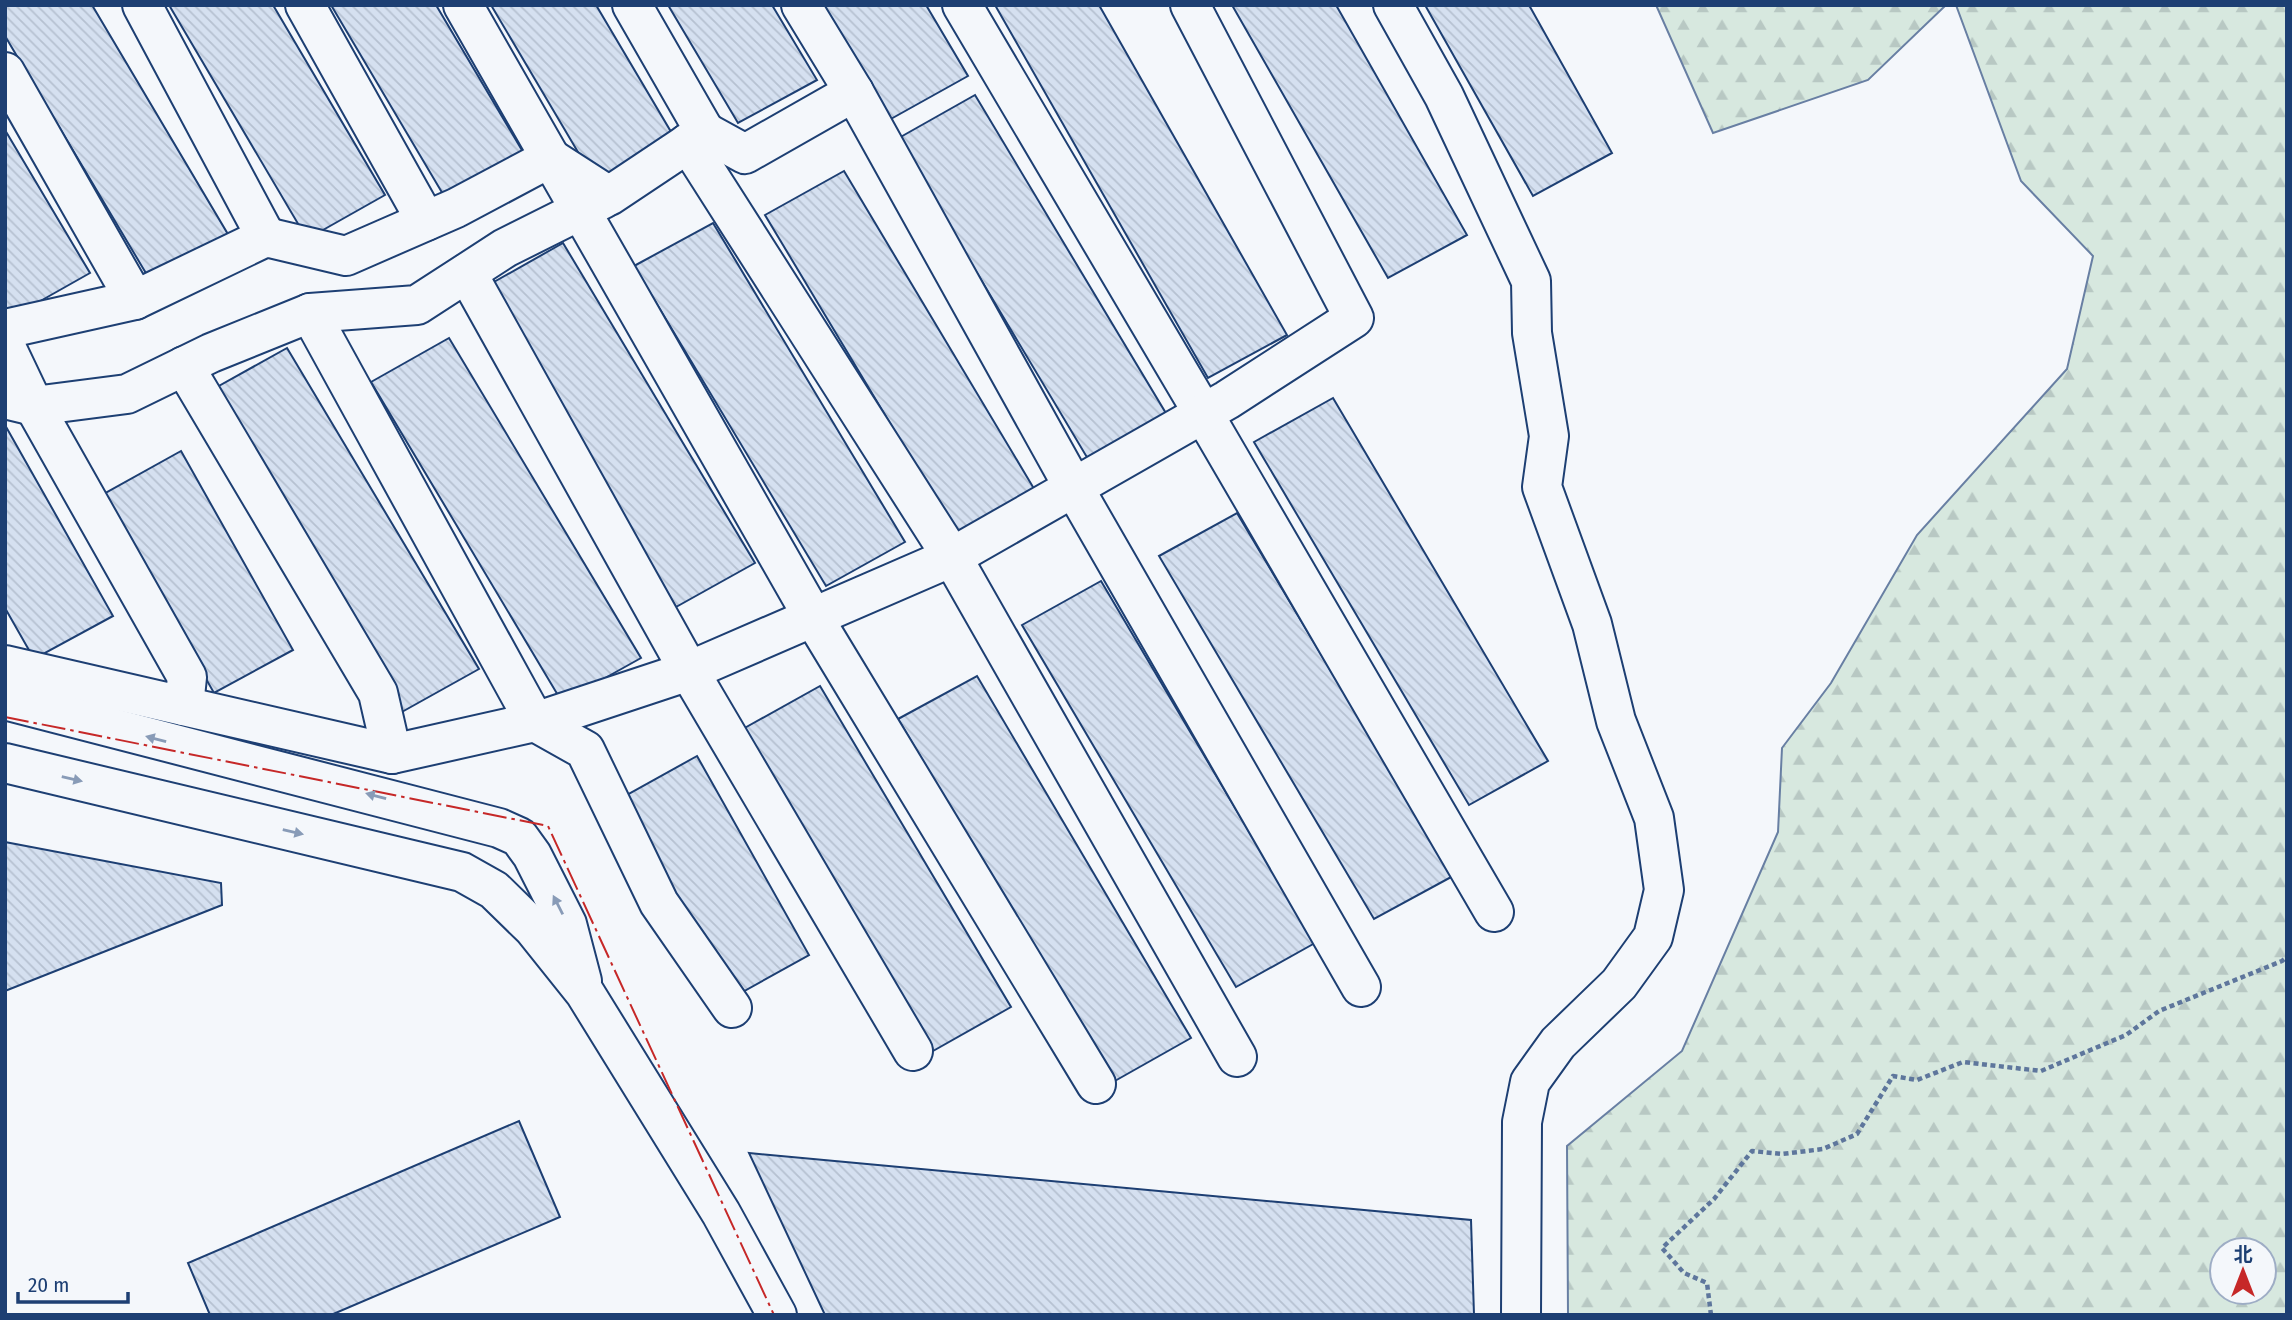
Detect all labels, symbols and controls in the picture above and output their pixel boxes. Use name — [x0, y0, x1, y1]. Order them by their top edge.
one-way arrow — [145, 733, 167, 744]
one-way arrow — [61, 774, 83, 785]
one-way arrow — [365, 790, 387, 801]
one-way arrow — [282, 827, 304, 838]
one-way arrow — [552, 895, 563, 915]
north arrow — [2208, 1236, 2278, 1306]
text: 北 — [2233, 1243, 2253, 1266]
scale bar — [18, 1260, 128, 1304]
text: 20 m — [28, 1272, 69, 1298]

